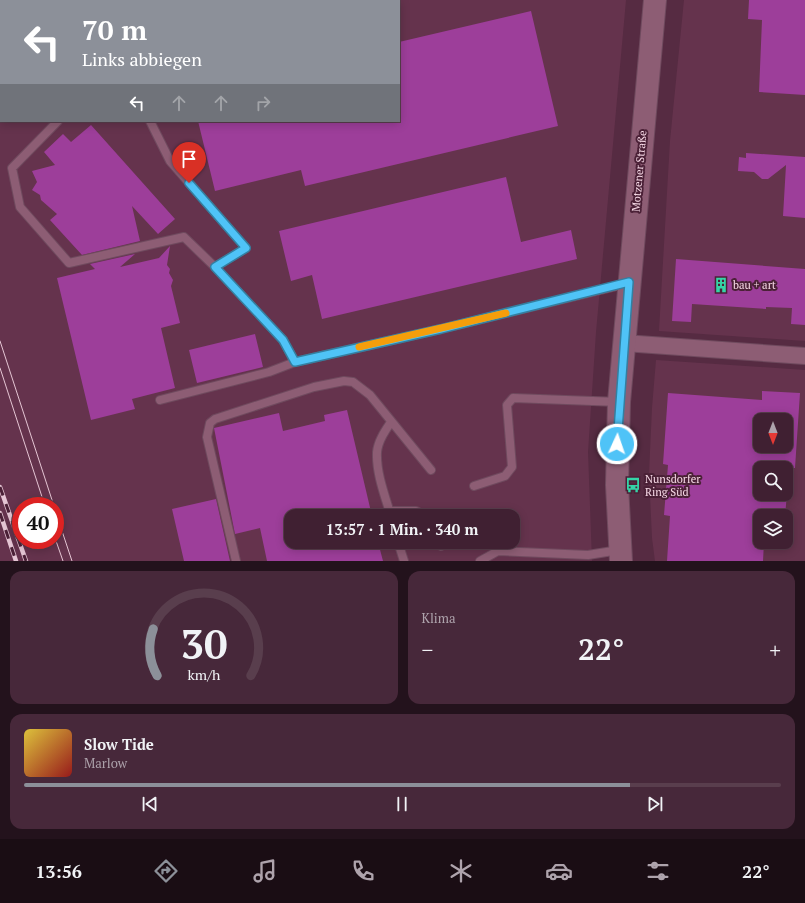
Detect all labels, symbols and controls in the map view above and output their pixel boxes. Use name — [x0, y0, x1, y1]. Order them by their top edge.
text: 70 m — [82, 11, 147, 48]
icon: left — [16, 16, 68, 68]
text: Links abbiegen — [82, 47, 202, 71]
icon: left — [126, 92, 148, 114]
icon: ahead — [168, 92, 190, 114]
icon: ahead — [210, 92, 232, 114]
icon: right — [252, 92, 274, 114]
street label: Motzener Straße — [628, 129, 650, 212]
pin — [172, 142, 206, 183]
icon: arrive — [178, 148, 200, 170]
building icon: bau + art — [712, 276, 730, 294]
place label: bau + art — [733, 278, 776, 292]
north arrow — [753, 413, 793, 453]
map controls — [753, 413, 793, 549]
position arrow — [596, 423, 638, 465]
button: search — [753, 461, 793, 501]
place label: Nunsdorfer Ring Süd — [645, 472, 701, 499]
bus stop icon: Nunsdorfer Ring Süd — [624, 476, 642, 494]
speed limit sign: 40 — [12, 497, 64, 549]
button: layers — [753, 509, 793, 549]
text: 13:57 · 1 Min. · 340 m — [326, 519, 478, 539]
text: Klima — [422, 609, 456, 627]
text: 30 — [180, 615, 227, 670]
text: 22° — [578, 629, 624, 669]
text: − — [422, 635, 433, 664]
text: + — [769, 635, 781, 664]
text: km/h — [187, 664, 221, 683]
text: Slow Tide — [84, 734, 154, 754]
text: Marlow — [84, 754, 127, 772]
icon: previous — [139, 793, 161, 815]
icon: pause — [391, 793, 413, 815]
icon: next — [644, 793, 666, 815]
icon: directions — [152, 857, 180, 885]
icon: music — [251, 857, 279, 885]
icon: phone — [349, 857, 377, 885]
icon: climate — [447, 857, 475, 885]
icon: car — [545, 857, 573, 885]
icon: filters — [644, 857, 672, 885]
text: 13:56 — [35, 859, 82, 883]
text: 22° — [742, 859, 770, 883]

